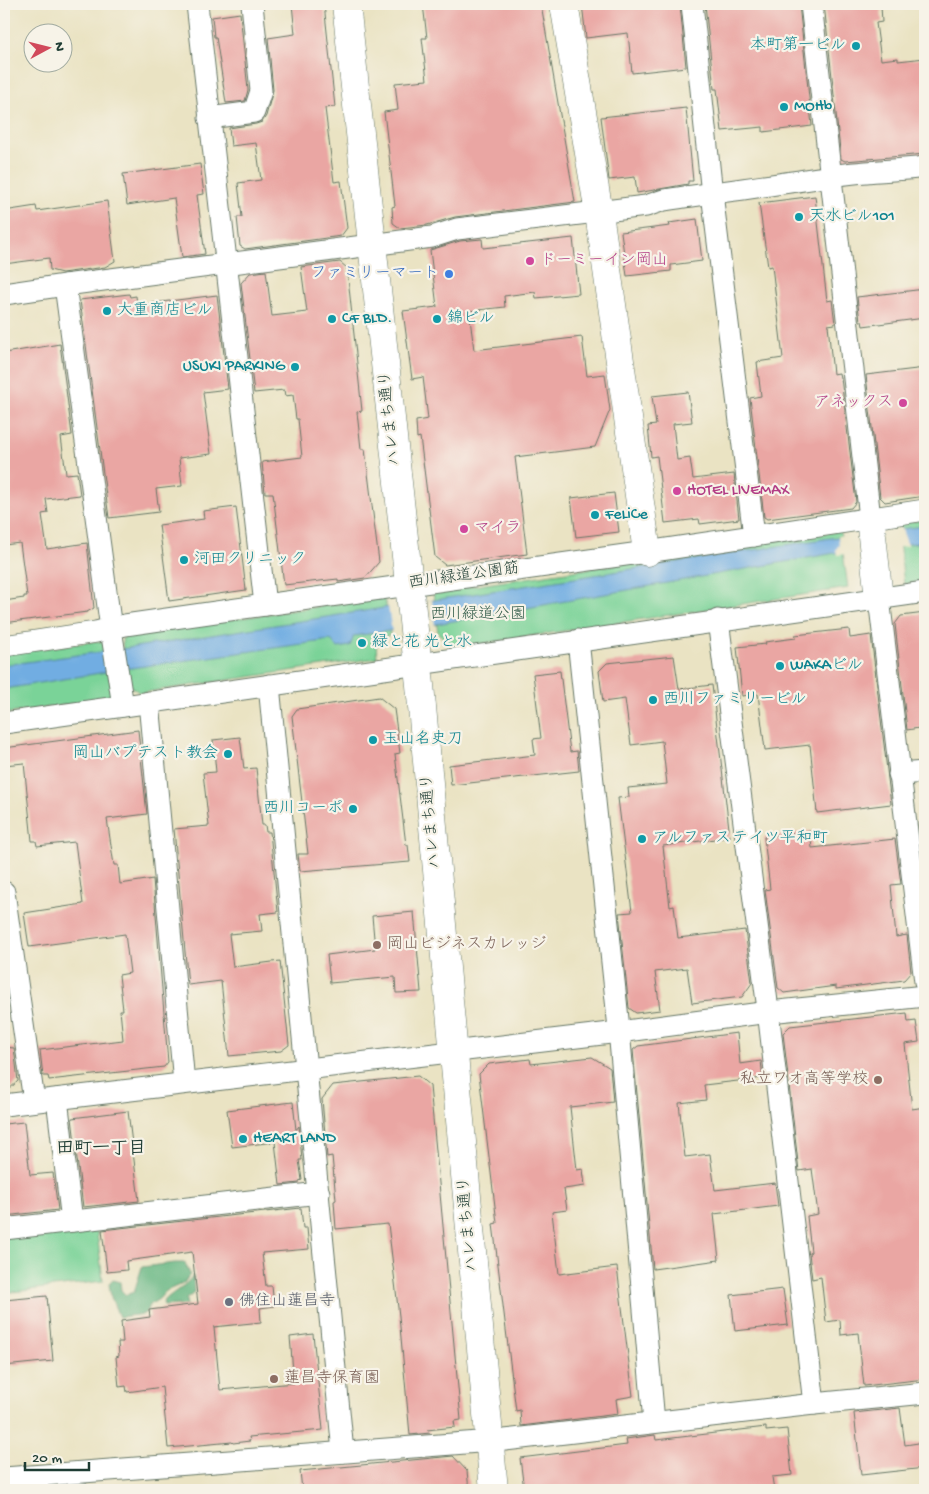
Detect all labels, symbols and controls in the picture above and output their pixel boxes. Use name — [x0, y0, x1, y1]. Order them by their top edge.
north arrow — [22, 22, 72, 72]
place label: 本町第一ビル — [750, 35, 846, 56]
marker: 本町第一ビル — [850, 40, 862, 52]
text: N — [49, 41, 67, 52]
place label: MOHb — [794, 98, 833, 117]
marker: MOHb — [778, 101, 790, 113]
place label: 天水ビル101 — [809, 207, 895, 227]
marker: 天水ビル101 — [793, 211, 805, 223]
place label: ドーミーイン岡山 — [540, 251, 668, 271]
marker: ドーミーイン岡山 — [524, 255, 536, 267]
place label: ファミリーマート — [311, 265, 439, 284]
marker: ファミリーマート — [443, 268, 455, 280]
place label: 大重商店ビル — [117, 301, 213, 321]
marker: 大重商店ビル — [101, 305, 113, 317]
place label: 錦ビル — [447, 309, 495, 329]
place label: CF BLD. — [342, 310, 392, 329]
marker: CF BLD. — [326, 313, 338, 325]
marker: 錦ビル — [431, 313, 443, 325]
place label: USUKI PARKING — [183, 358, 286, 377]
marker: USUKI PARKING — [289, 361, 301, 373]
street label: ハレまち通り — [376, 369, 405, 467]
place label: アネックス — [814, 394, 893, 413]
marker: アネックス — [897, 397, 909, 409]
place label: HOTEL LIVEMAX — [687, 482, 790, 501]
marker: HOTEL LIVEMAX — [671, 485, 683, 497]
place label: FeLiCe — [604, 506, 648, 525]
marker: FeLiCe — [589, 509, 601, 521]
place label: マイラ — [474, 520, 521, 539]
marker: マイラ — [458, 523, 470, 535]
place label: 河田クリニック — [194, 550, 306, 570]
marker: 河田クリニック — [178, 554, 190, 566]
street label: 西川緑道公園筋 — [407, 559, 521, 594]
park label: 西川緑道公園 — [430, 605, 526, 625]
place label: 緑と花 光と水 — [372, 633, 472, 653]
marker: 緑と花 光と水 — [356, 637, 368, 649]
place label: WAKAビル — [790, 657, 863, 676]
marker: WAKAビル — [774, 660, 786, 672]
place label: 西川ファミリービル — [663, 690, 807, 710]
marker: 西川ファミリービル — [647, 694, 659, 706]
place label: 玉山名史刀 — [383, 729, 463, 750]
marker: 玉山名史刀 — [367, 734, 379, 746]
place label: 岡山バプテスト教会 — [73, 743, 218, 764]
marker: 岡山バプテスト教会 — [222, 748, 234, 760]
street label: ハレまち通り — [417, 772, 446, 870]
place label: 西川コーポ — [263, 799, 343, 819]
marker: 西川コーポ — [347, 803, 359, 815]
place label: アルファステイツ平和町 — [652, 829, 828, 849]
marker: アルファステイツ平和町 — [636, 833, 648, 845]
place label: 岡山ビジネスカレッジ — [387, 935, 546, 955]
marker: 岡山ビジネスカレッジ — [371, 939, 383, 951]
place label: 私立ワオ高等学校 — [740, 1070, 868, 1090]
marker: 私立ワオ高等学校 — [872, 1074, 884, 1086]
place label: HEART LAND — [253, 1130, 337, 1149]
marker: HEART LAND — [237, 1133, 249, 1145]
district label: 田町一丁目 — [56, 1139, 146, 1160]
street label: ハレまち通り — [454, 1175, 483, 1273]
place label: 佛住山蓮昌寺 — [239, 1292, 335, 1312]
marker: 佛住山蓮昌寺 — [223, 1296, 235, 1308]
place label: 蓮昌寺保育園 — [284, 1369, 380, 1389]
marker: 蓮昌寺保育園 — [268, 1373, 280, 1385]
scale bar — [25, 1439, 89, 1471]
text: 20 m — [32, 1450, 62, 1468]

